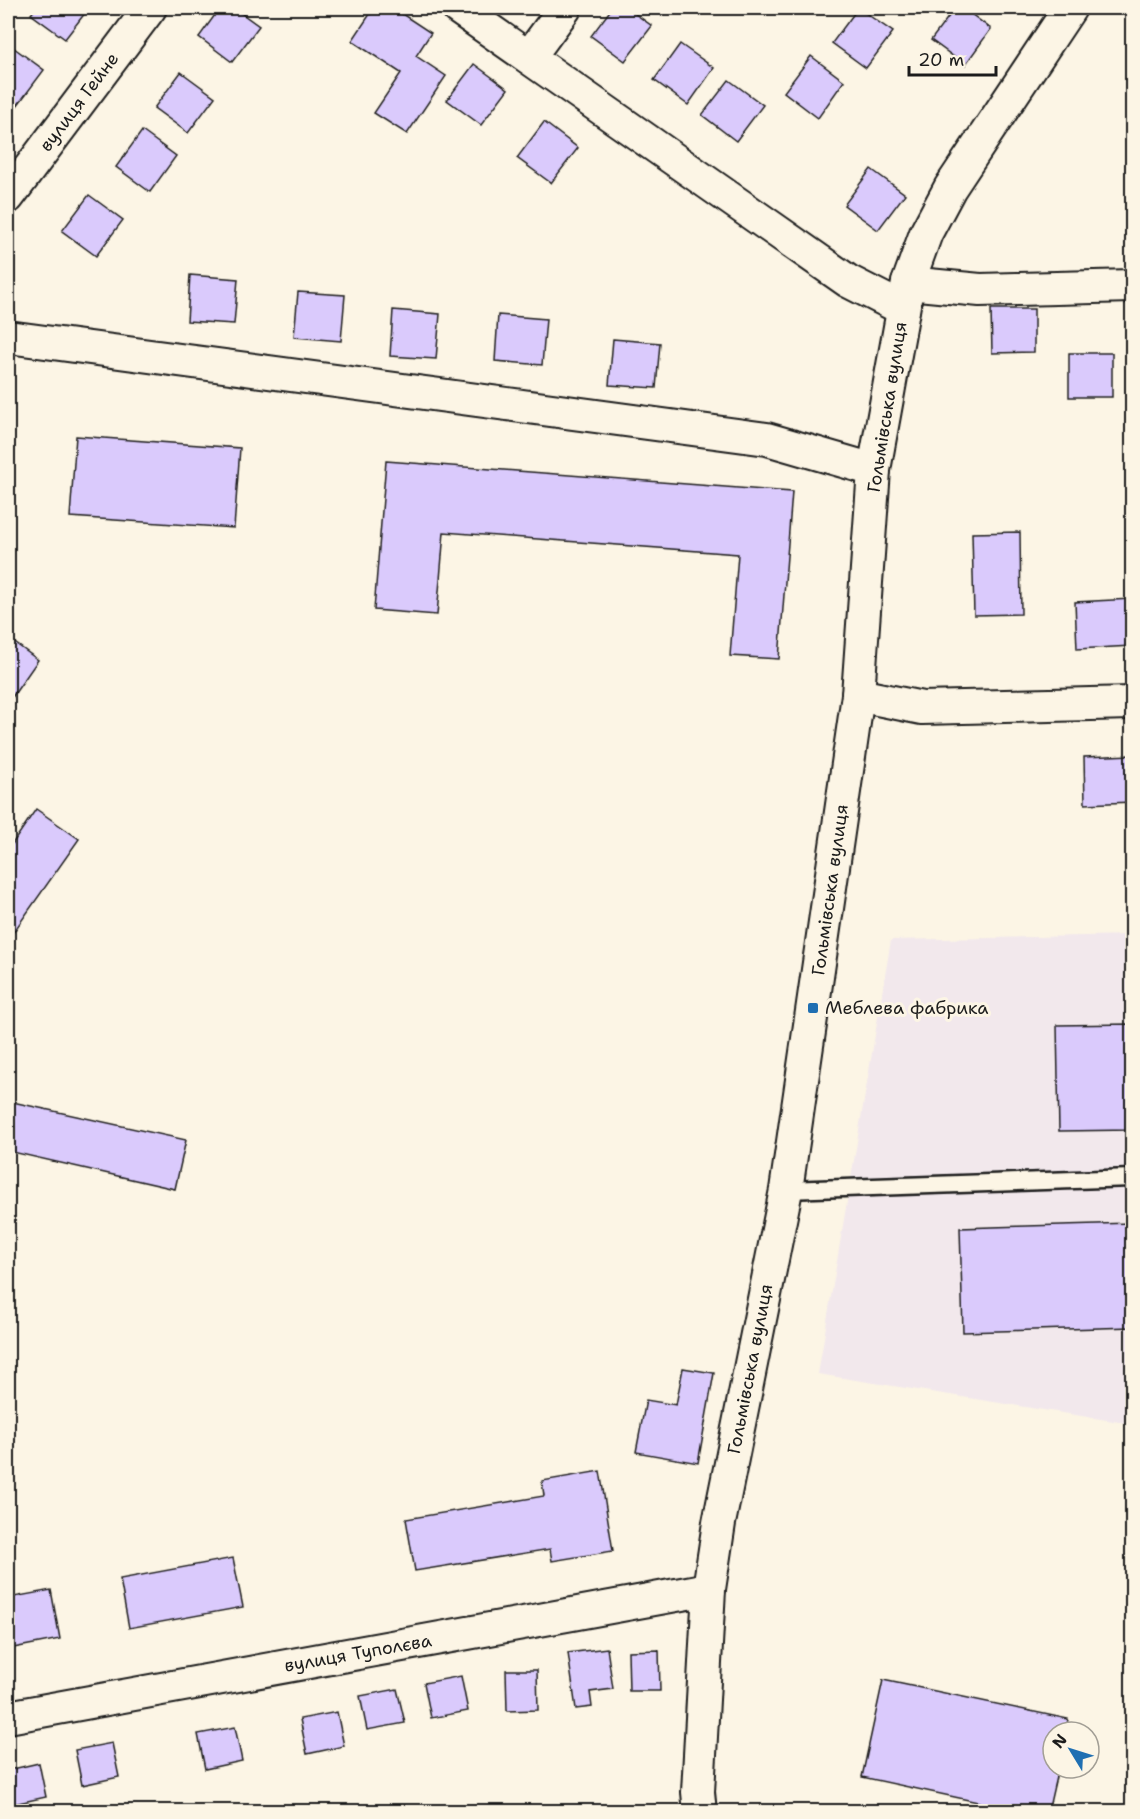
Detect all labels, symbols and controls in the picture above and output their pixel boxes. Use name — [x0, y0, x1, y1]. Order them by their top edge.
scale bar — [909, 39, 996, 77]
street label: вулиця Гейне — [34, 48, 124, 156]
text: 20 m — [918, 48, 964, 72]
street label: Гольмівська вулиця — [862, 320, 912, 494]
street label: Гольмівська вулиця — [806, 803, 854, 977]
place label: Меблева фабрика — [825, 996, 989, 1020]
marker: Меблева фабрика — [806, 1001, 820, 1015]
street label: Гольмівська вулиця — [722, 1282, 778, 1456]
street label: вулиця Туполєва — [282, 1628, 434, 1678]
north arrow — [1041, 1720, 1101, 1780]
text: N — [1047, 1730, 1072, 1753]

